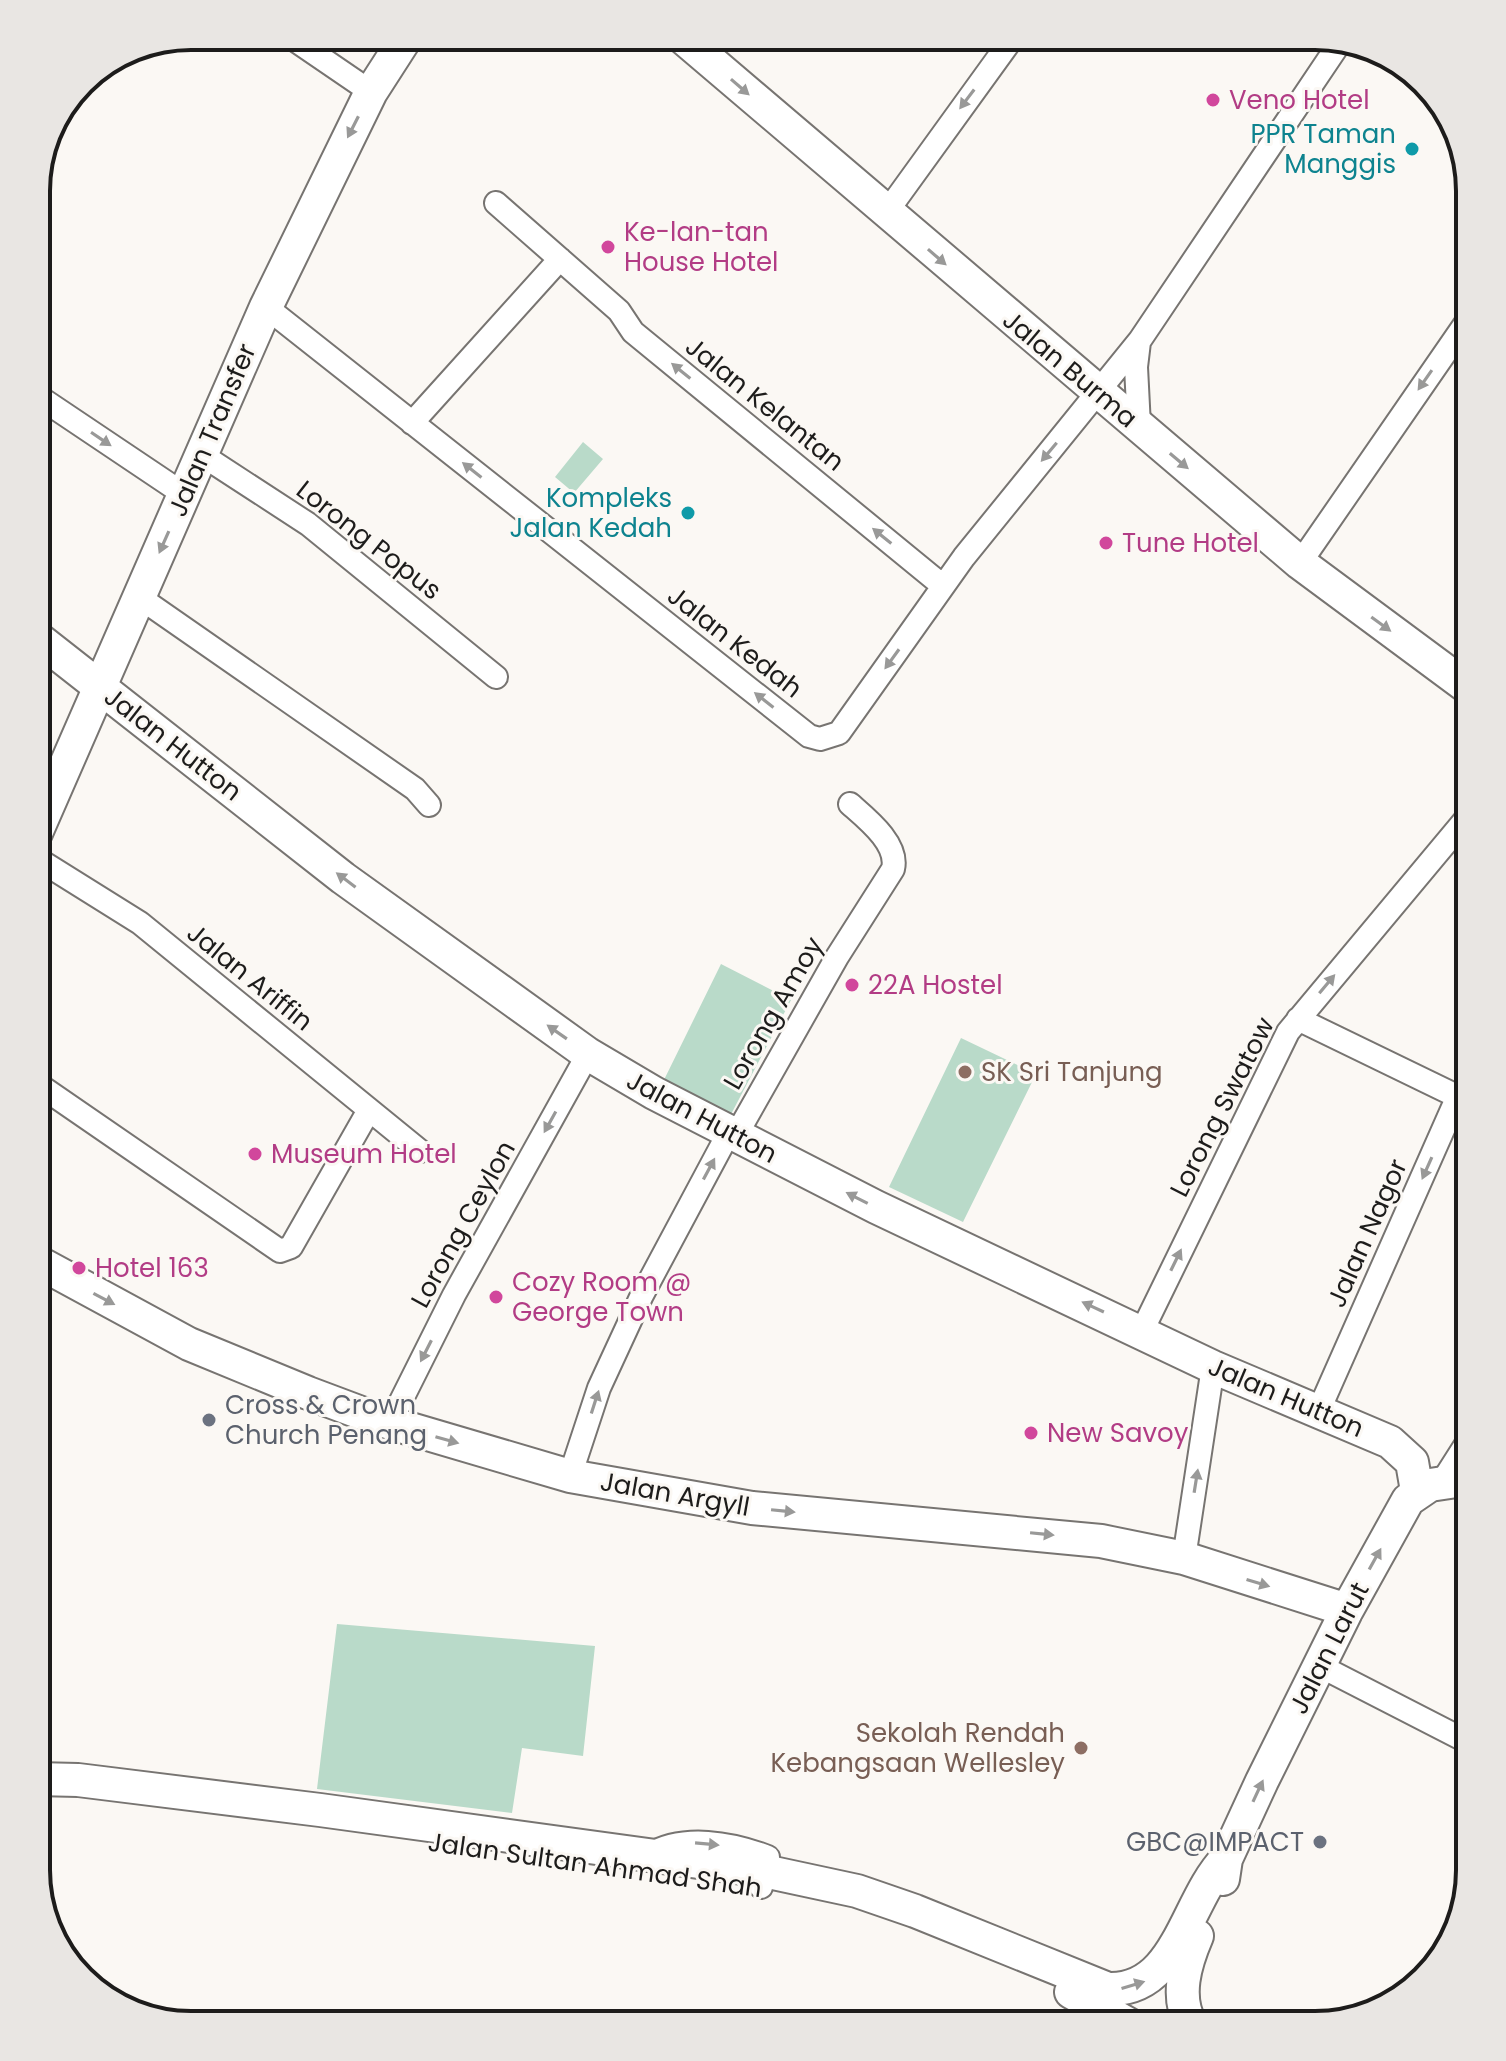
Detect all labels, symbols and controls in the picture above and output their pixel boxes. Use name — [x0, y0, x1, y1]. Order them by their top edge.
one-way arrow — [730, 78, 750, 95]
place label: Veno Hotel — [1229, 82, 1370, 118]
one-way arrow — [959, 88, 975, 110]
marker: Veno Hotel — [1204, 91, 1222, 109]
one-way arrow — [346, 116, 359, 139]
place label: PPR Taman Manggis — [1251, 116, 1396, 182]
marker: PPR Taman Manggis — [1403, 140, 1421, 158]
place label: Ke-lan-tan House Hotel — [624, 214, 779, 280]
marker: Ke-lan-tan House Hotel — [599, 238, 617, 256]
one-way arrow — [927, 248, 947, 265]
street label: Jalan Burma — [995, 302, 1145, 436]
street label: Jalan Kelantan — [678, 329, 852, 479]
street label: Jalan Transfer — [159, 338, 265, 522]
one-way arrow — [671, 364, 691, 380]
one-way arrow — [1418, 370, 1433, 391]
one-way arrow — [91, 431, 112, 446]
one-way arrow — [1041, 442, 1058, 462]
one-way arrow — [1169, 451, 1188, 469]
one-way arrow — [462, 462, 482, 479]
street label: Lorong Popus — [289, 472, 449, 608]
place label: Kompleks Jalan Kedah — [510, 480, 672, 546]
marker: Kompleks Jalan Kedah — [679, 504, 697, 522]
place label: Tune Hotel — [1122, 525, 1259, 561]
one-way arrow — [872, 528, 892, 545]
one-way arrow — [157, 530, 170, 554]
marker: Tune Hotel — [1097, 534, 1115, 552]
street label: Jalan Kedah — [660, 578, 810, 706]
one-way arrow — [1371, 615, 1391, 631]
one-way arrow — [884, 648, 900, 669]
street label: Jalan Hutton — [97, 679, 249, 809]
one-way arrow — [754, 693, 774, 709]
one-way arrow — [335, 872, 356, 888]
street label: Jalan Ariffin — [179, 915, 321, 1039]
street label: Lorong Amoy — [715, 930, 832, 1096]
place label: 22A Hostel — [868, 967, 1003, 1003]
one-way arrow — [1318, 975, 1335, 995]
marker: 22A Hostel — [843, 976, 861, 994]
street label: Lorong Swatow — [1161, 1011, 1283, 1203]
one-way arrow — [546, 1024, 567, 1040]
place label: SK Sri Tanjung — [981, 1054, 1163, 1090]
street label: Jalan Hutton — [620, 1062, 784, 1172]
marker: SK Sri Tanjung — [956, 1063, 974, 1081]
one-way arrow — [543, 1111, 557, 1133]
street label: Lorong Ceylon — [402, 1134, 524, 1314]
place label: Museum Hotel — [271, 1136, 457, 1172]
marker: Museum Hotel — [246, 1145, 264, 1163]
street label: Jalan Nagor — [1318, 1153, 1416, 1313]
one-way arrow — [1420, 1156, 1433, 1179]
one-way arrow — [703, 1157, 716, 1180]
one-way arrow — [846, 1191, 869, 1204]
one-way arrow — [1169, 1249, 1183, 1272]
place label: Hotel 163 — [95, 1250, 209, 1286]
marker: Hotel 163 — [70, 1259, 88, 1277]
place label: Cozy Room @ George Town — [512, 1264, 691, 1330]
marker: Cozy Room @ George Town — [487, 1288, 505, 1306]
one-way arrow — [93, 1292, 115, 1306]
one-way arrow — [1081, 1300, 1105, 1314]
one-way arrow — [420, 1339, 433, 1362]
street label: Jalan Hutton — [1203, 1348, 1369, 1446]
place label: Cross & Crown Church Penang — [225, 1387, 427, 1453]
one-way arrow — [589, 1390, 601, 1414]
marker: Cross & Crown Church Penang — [200, 1411, 218, 1429]
place label: New Savoy — [1047, 1415, 1189, 1451]
marker: New Savoy — [1022, 1424, 1040, 1442]
one-way arrow — [436, 1434, 460, 1447]
street label: Jalan Argyll — [597, 1463, 753, 1525]
one-way arrow — [1190, 1468, 1202, 1493]
one-way arrow — [771, 1505, 796, 1518]
one-way arrow — [1030, 1528, 1055, 1541]
one-way arrow — [1368, 1548, 1382, 1570]
street label: Jalan Larut — [1280, 1576, 1378, 1720]
one-way arrow — [1246, 1577, 1270, 1590]
place label: Sekolah Rendah Kebangsaan Wellesley — [770, 1715, 1065, 1781]
marker: Sekolah Rendah Kebangsaan Wellesley — [1072, 1739, 1090, 1757]
one-way arrow — [1251, 1779, 1265, 1803]
street label: Jalan Sultan Ahmad Shah — [426, 1824, 764, 1906]
place label: GBC@IMPACT — [1126, 1824, 1304, 1860]
marker: GBC@IMPACT — [1311, 1833, 1329, 1851]
one-way arrow — [695, 1838, 720, 1851]
one-way arrow — [1121, 1978, 1145, 1991]

